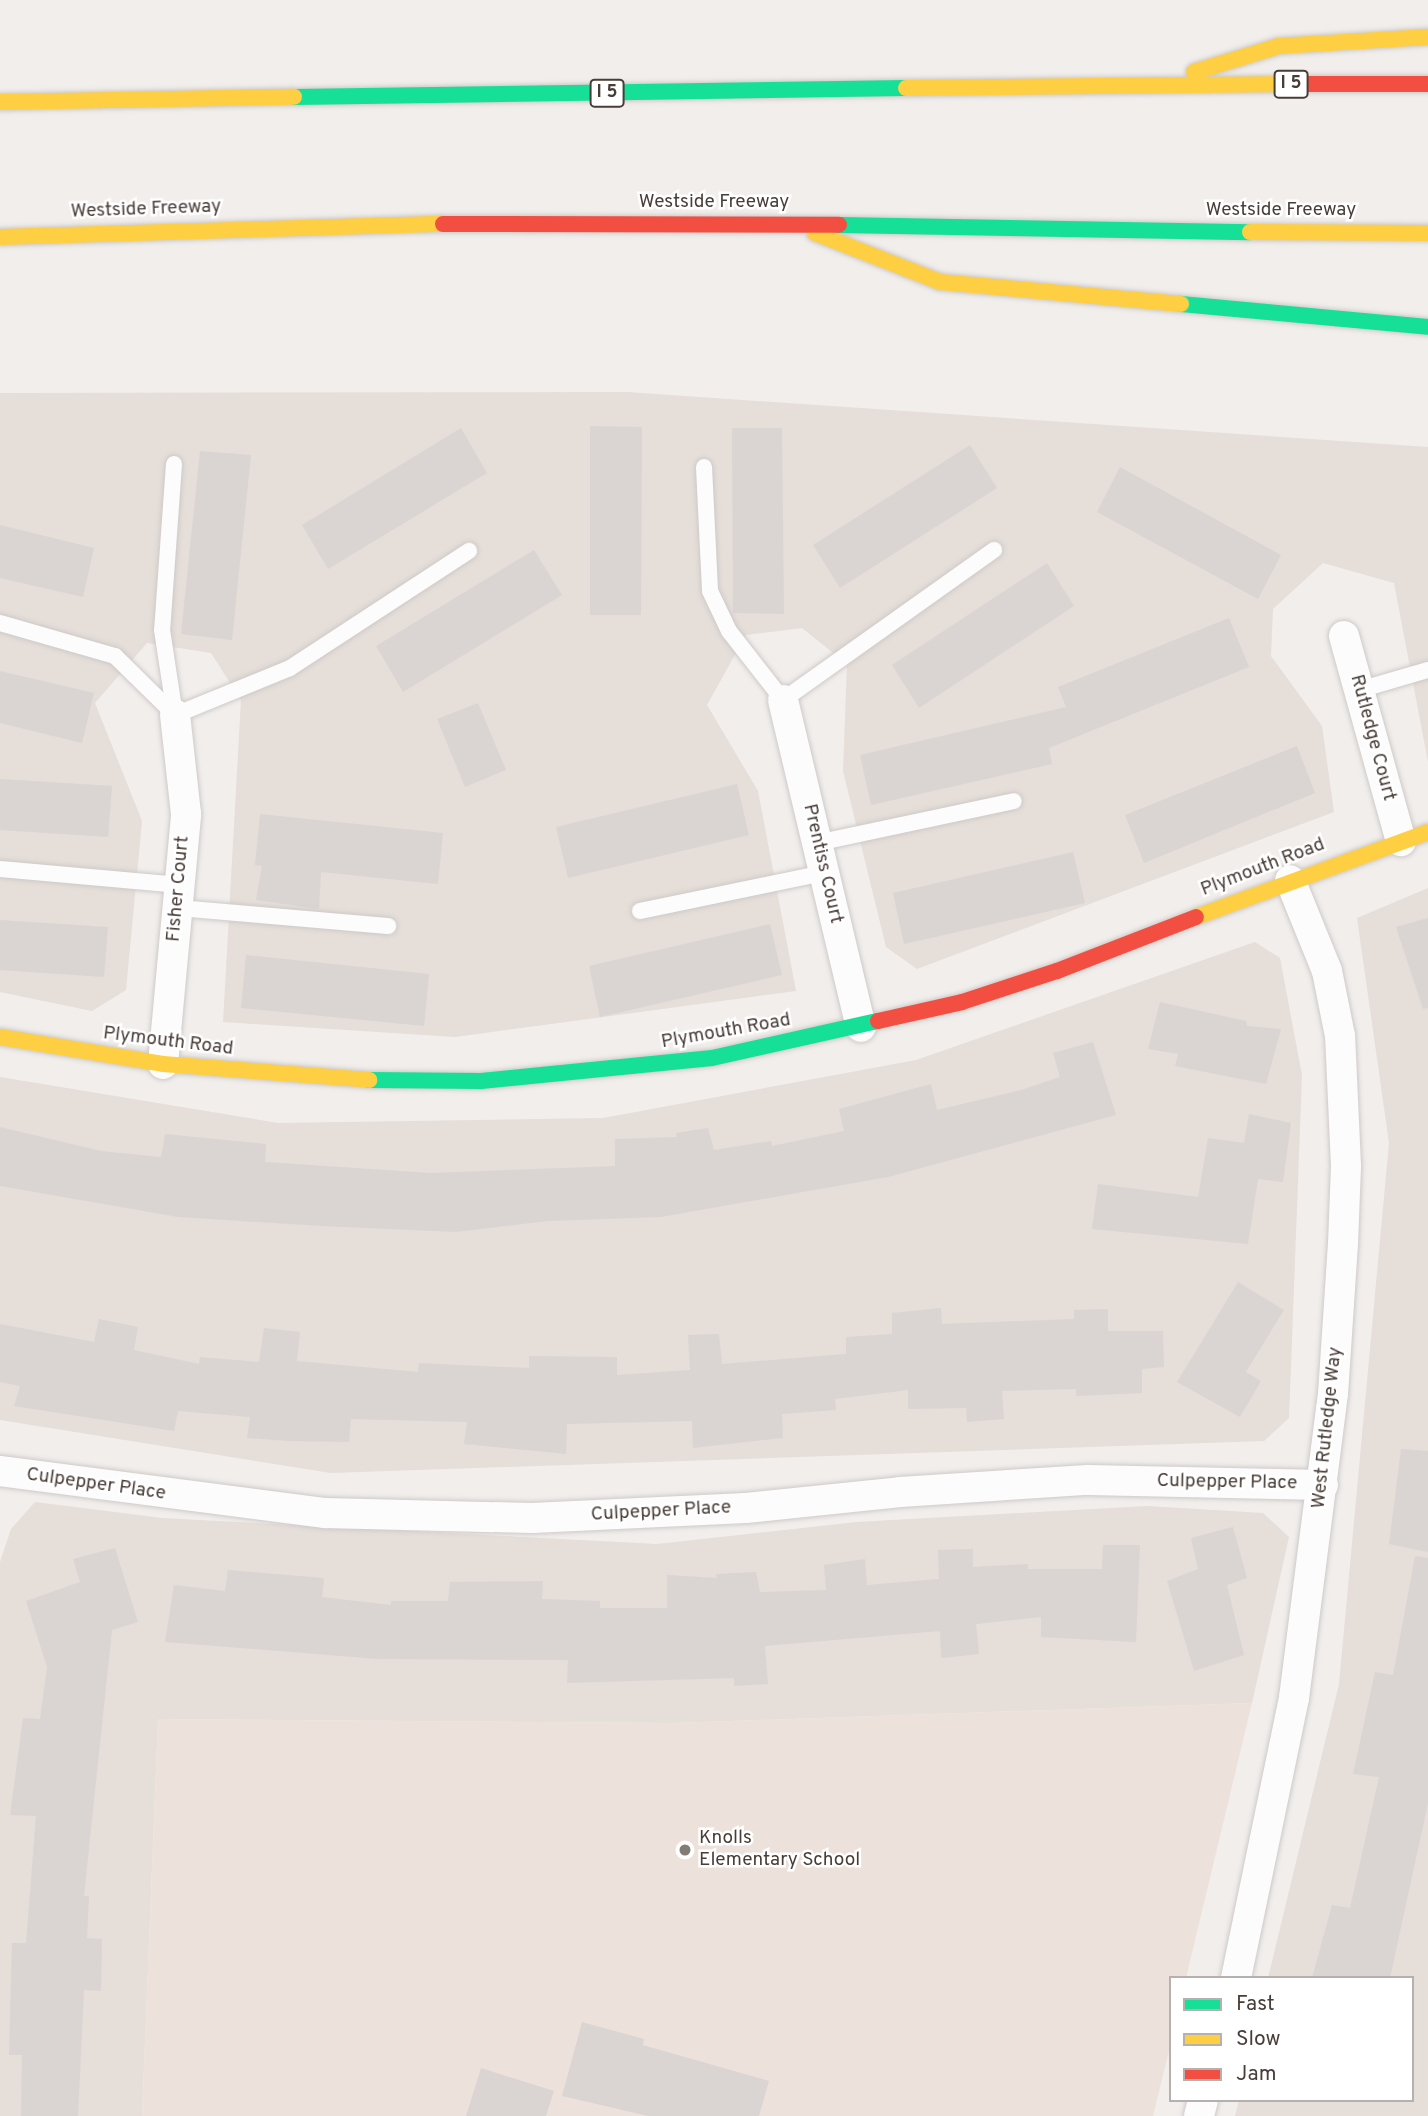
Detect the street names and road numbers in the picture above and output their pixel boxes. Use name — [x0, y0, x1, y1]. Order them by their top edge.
road number: I 5 — [1274, 70, 1308, 98]
road number: I 5 — [590, 78, 624, 108]
street label: Westside Freeway — [639, 192, 789, 214]
street label: Westside Freeway — [70, 196, 222, 224]
street label: Westside Freeway — [1206, 200, 1356, 222]
street label: Rutledge Court — [1344, 672, 1400, 804]
street label: Prentiss Court — [797, 802, 847, 926]
street label: Plymouth Road — [1198, 834, 1328, 902]
street label: Fisher Court — [163, 835, 195, 943]
street label: Plymouth Road — [660, 1009, 792, 1055]
street label: Plymouth Road — [102, 1023, 234, 1061]
street label: West Rutledge Way — [1308, 1346, 1348, 1510]
street label: Culpepper Place — [25, 1464, 167, 1506]
street label: Culpepper Place — [1157, 1470, 1297, 1496]
street label: Culpepper Place — [590, 1497, 732, 1527]

